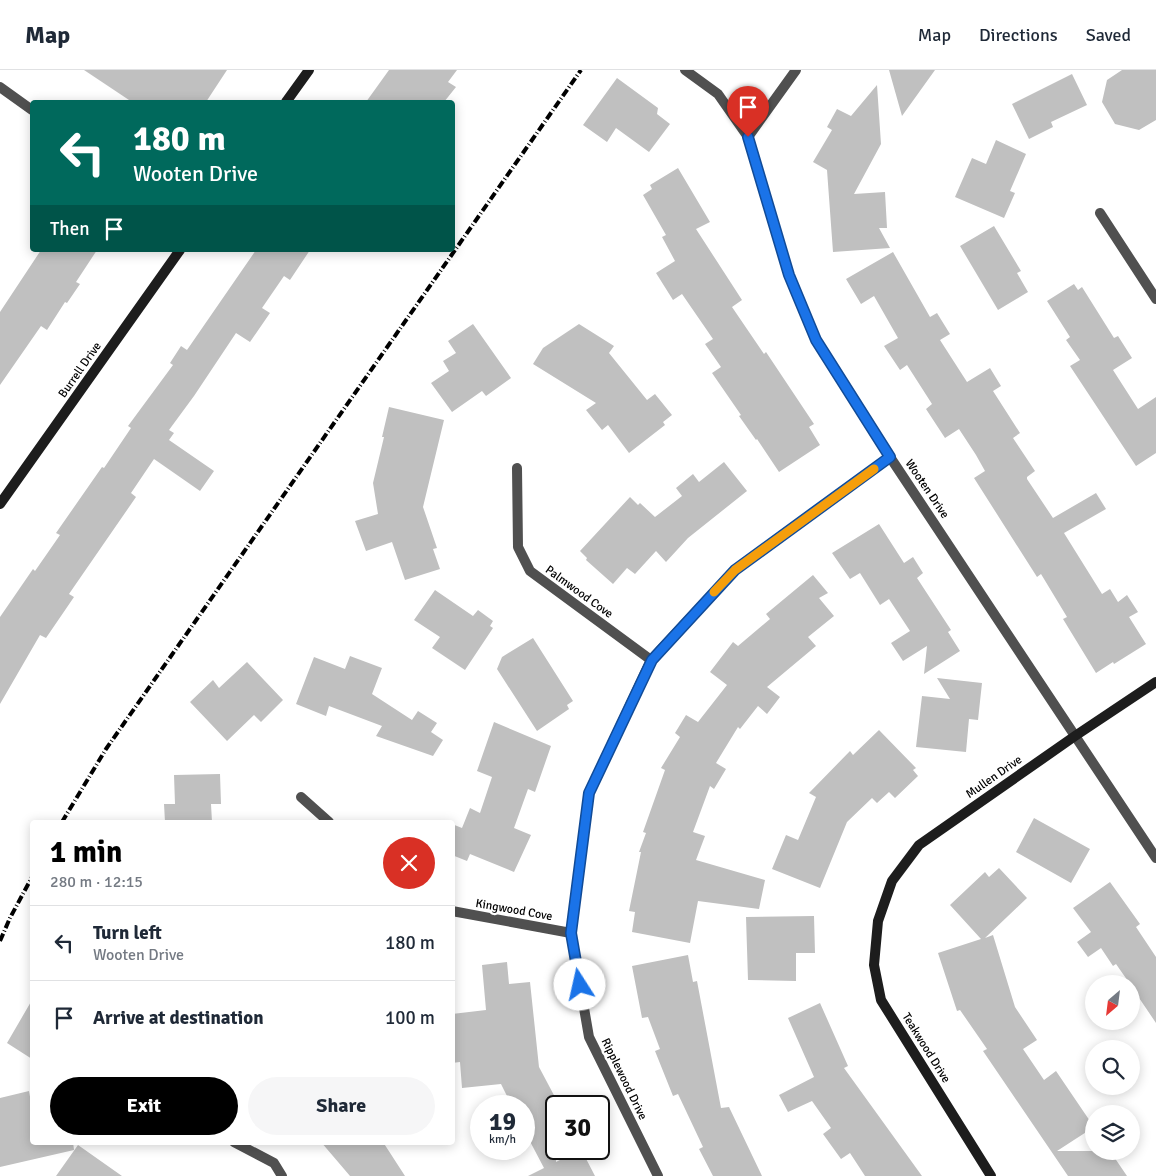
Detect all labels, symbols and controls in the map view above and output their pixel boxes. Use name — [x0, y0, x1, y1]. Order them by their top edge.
text: Map — [25, 20, 70, 50]
text: Map — [918, 24, 951, 46]
text: Directions — [979, 24, 1058, 46]
text: Saved — [1086, 24, 1131, 46]
pin — [727, 86, 769, 137]
icon: arrive — [734, 93, 762, 121]
text: 180 m — [133, 117, 226, 160]
icon: left — [50, 120, 115, 185]
text: Wooten Drive — [133, 160, 258, 187]
icon: arrive — [100, 215, 128, 243]
text: Then — [50, 217, 90, 241]
street label: Burrell Drive — [55, 339, 105, 401]
street label: Wooten Drive — [902, 457, 952, 521]
street label: Palmwood Cove — [542, 562, 616, 622]
street label: Mullen Drive — [963, 752, 1025, 802]
text: 1 min — [50, 834, 122, 871]
button: close — [383, 837, 435, 889]
text: 280 m · 12:15 — [50, 872, 143, 892]
street label: Kingwood Cove — [474, 896, 554, 924]
text: Turn left — [93, 921, 162, 945]
icon: left — [50, 929, 78, 957]
text: 180 m — [385, 931, 435, 955]
text: Wooten Drive — [93, 945, 184, 965]
position arrow — [553, 958, 605, 1010]
north arrow — [1085, 975, 1140, 1030]
map controls — [1085, 975, 1140, 1160]
icon: arrive — [50, 1004, 78, 1032]
text: Arrive at destination — [93, 1006, 264, 1030]
text: 100 m — [385, 1006, 435, 1030]
street label: Teakwood Drive — [898, 1010, 954, 1086]
street label: Ripplewood Drive — [598, 1036, 650, 1122]
button: search — [1085, 1040, 1140, 1095]
button: Exit — [50, 1077, 238, 1135]
button: Share — [248, 1077, 435, 1135]
speed limit sign: 30 — [545, 1095, 610, 1160]
button: layers — [1085, 1105, 1140, 1160]
text: 19 — [489, 1106, 516, 1137]
text: km/h — [489, 1132, 516, 1147]

